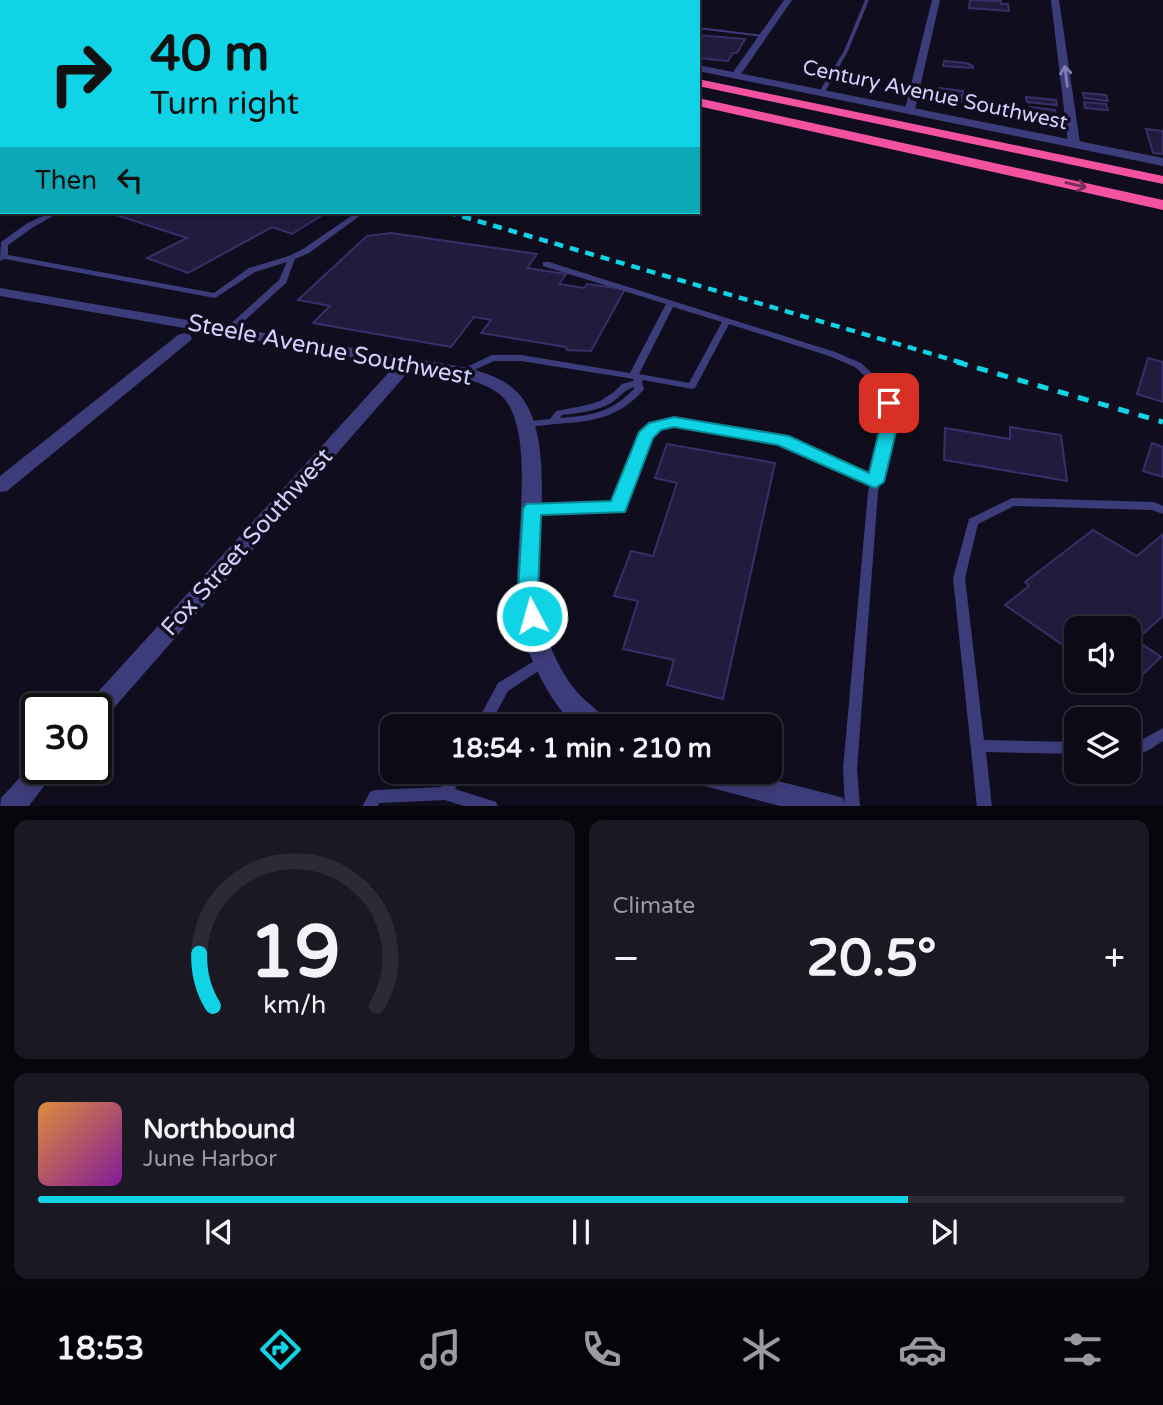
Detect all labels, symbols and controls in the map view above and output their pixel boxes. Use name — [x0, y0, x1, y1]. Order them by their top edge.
text: 40 m — [150, 25, 269, 84]
icon: right — [35, 28, 126, 119]
street label: Century Avenue Southwest — [800, 55, 1070, 135]
one-way arrow — [1059, 65, 1072, 87]
text: Turn right — [150, 85, 299, 123]
icon: left — [111, 161, 149, 199]
text: Then — [35, 165, 97, 196]
one-way arrow — [1064, 179, 1087, 193]
street label: Steele Avenue Southwest — [185, 308, 475, 392]
pin — [859, 373, 919, 433]
icon: arrive — [870, 384, 908, 422]
street label: Fox Street Southwest — [155, 442, 339, 642]
position arrow — [495, 579, 569, 653]
map controls — [1064, 616, 1141, 784]
button: sound — [1064, 616, 1141, 693]
speed limit sign: 30 — [21, 693, 112, 784]
button: layers — [1064, 707, 1141, 784]
text: 18:54 · 1 min · 210 m — [450, 733, 712, 764]
text: Climate — [613, 892, 695, 920]
text: 19 — [249, 909, 340, 997]
text: 20.5° — [807, 927, 937, 990]
text: − — [613, 936, 640, 982]
text: + — [1104, 936, 1125, 982]
text: km/h — [263, 989, 326, 1019]
text: Northbound — [143, 1114, 295, 1145]
text: June Harbor — [143, 1145, 277, 1173]
icon: previous — [200, 1213, 238, 1251]
icon: pause — [562, 1213, 600, 1251]
icon: next — [925, 1213, 963, 1251]
icon: directions — [256, 1325, 305, 1374]
icon: music — [416, 1325, 465, 1374]
icon: phone — [577, 1325, 626, 1374]
icon: climate — [737, 1325, 786, 1374]
icon: car — [898, 1325, 947, 1374]
icon: filters — [1058, 1325, 1107, 1374]
text: 18:53 — [56, 1330, 144, 1368]

